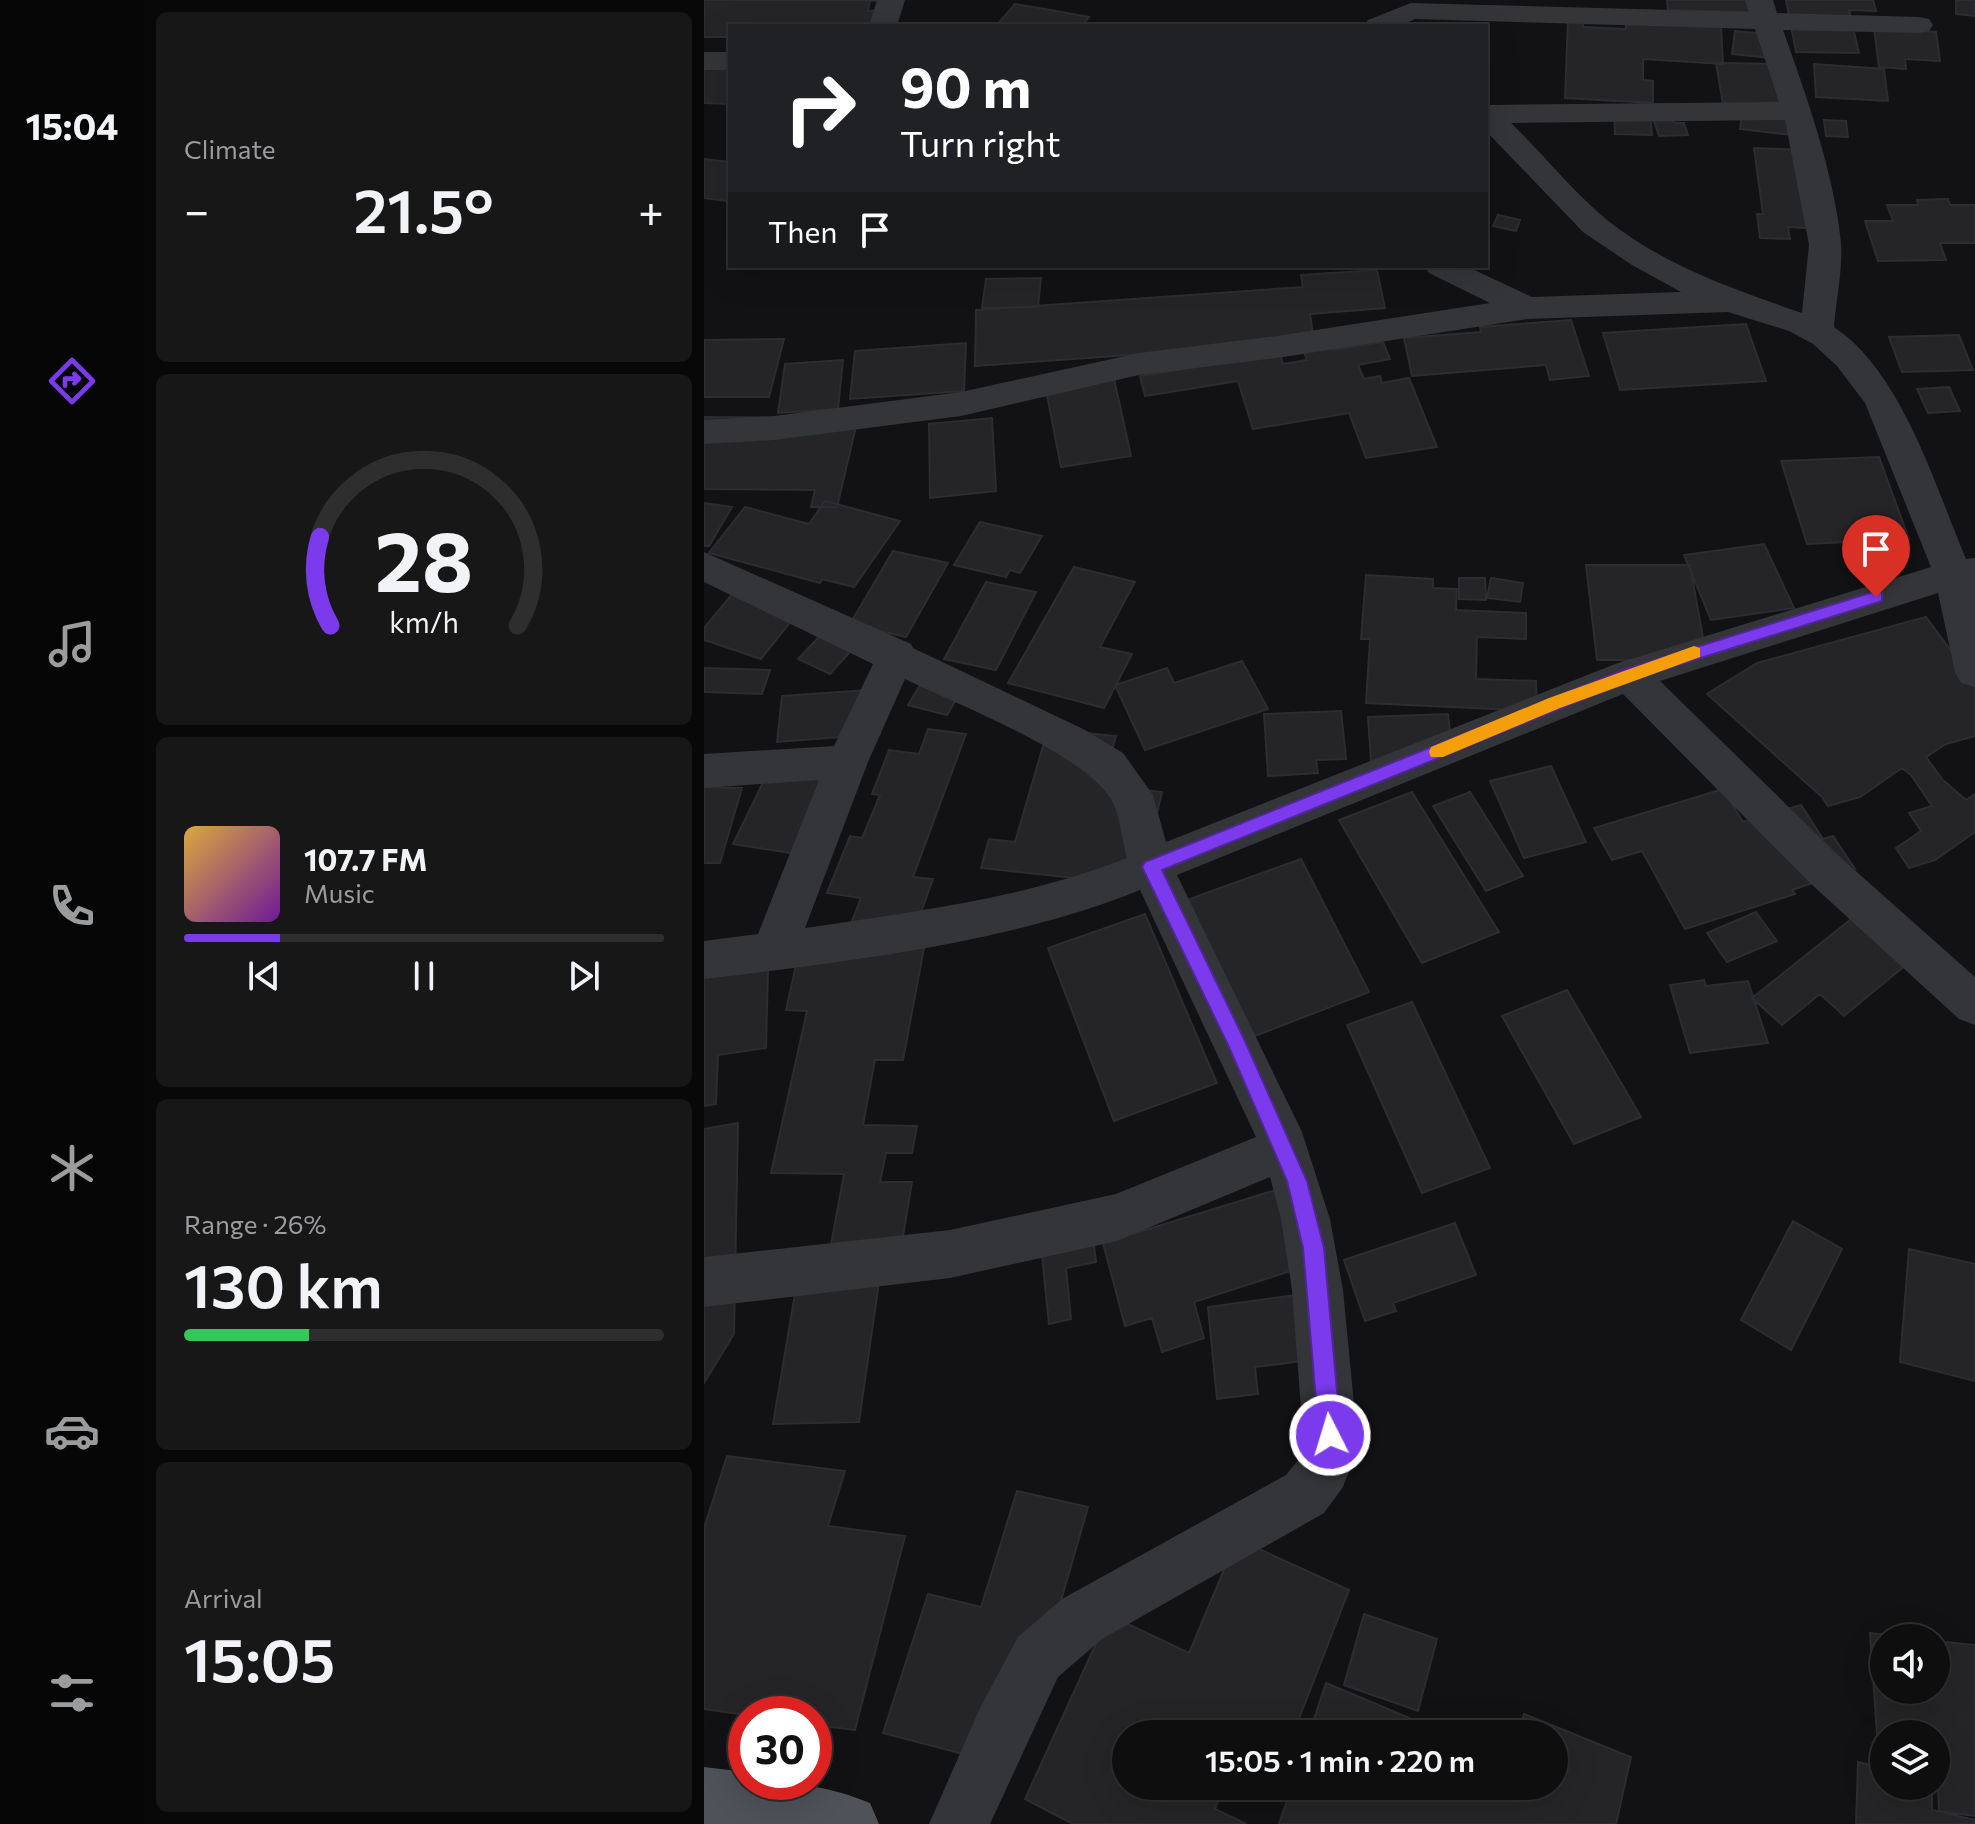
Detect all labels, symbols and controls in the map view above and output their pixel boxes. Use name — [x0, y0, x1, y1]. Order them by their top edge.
text: 90 m — [900, 51, 1031, 120]
icon: right — [768, 56, 872, 160]
text: 15:04 — [26, 103, 118, 147]
text: Turn right — [900, 120, 1061, 164]
text: Climate — [184, 133, 276, 164]
text: 21.5° — [353, 172, 494, 245]
text: − — [184, 182, 209, 236]
text: + — [638, 182, 664, 236]
icon: arrive — [853, 208, 897, 252]
text: Then — [768, 212, 837, 249]
icon: directions — [44, 353, 100, 409]
text: 28 — [375, 506, 473, 608]
pin — [1842, 515, 1910, 597]
icon: arrive — [1854, 527, 1898, 571]
text: km/h — [389, 604, 459, 639]
icon: music — [44, 616, 100, 672]
text: 107.7 FM — [304, 840, 427, 877]
text: Music — [304, 877, 375, 908]
icon: phone — [44, 878, 100, 934]
icon: previous — [242, 954, 286, 998]
icon: pause — [402, 954, 446, 998]
icon: next — [562, 954, 606, 998]
icon: climate — [44, 1140, 100, 1196]
text: Range · 26% — [184, 1208, 327, 1239]
text: 130 km — [184, 1247, 383, 1320]
position arrow — [1288, 1393, 1372, 1477]
icon: car — [44, 1403, 100, 1459]
text: Arrival — [184, 1582, 263, 1613]
text: 15:05 — [184, 1621, 335, 1694]
map controls — [1870, 1624, 1950, 1800]
button: sound — [1870, 1624, 1950, 1704]
icon: filters — [44, 1665, 100, 1721]
speed limit sign: 30 — [728, 1696, 832, 1800]
button: layers — [1870, 1720, 1950, 1800]
text: 15:05 · 1 min · 220 m — [1205, 1741, 1475, 1778]

